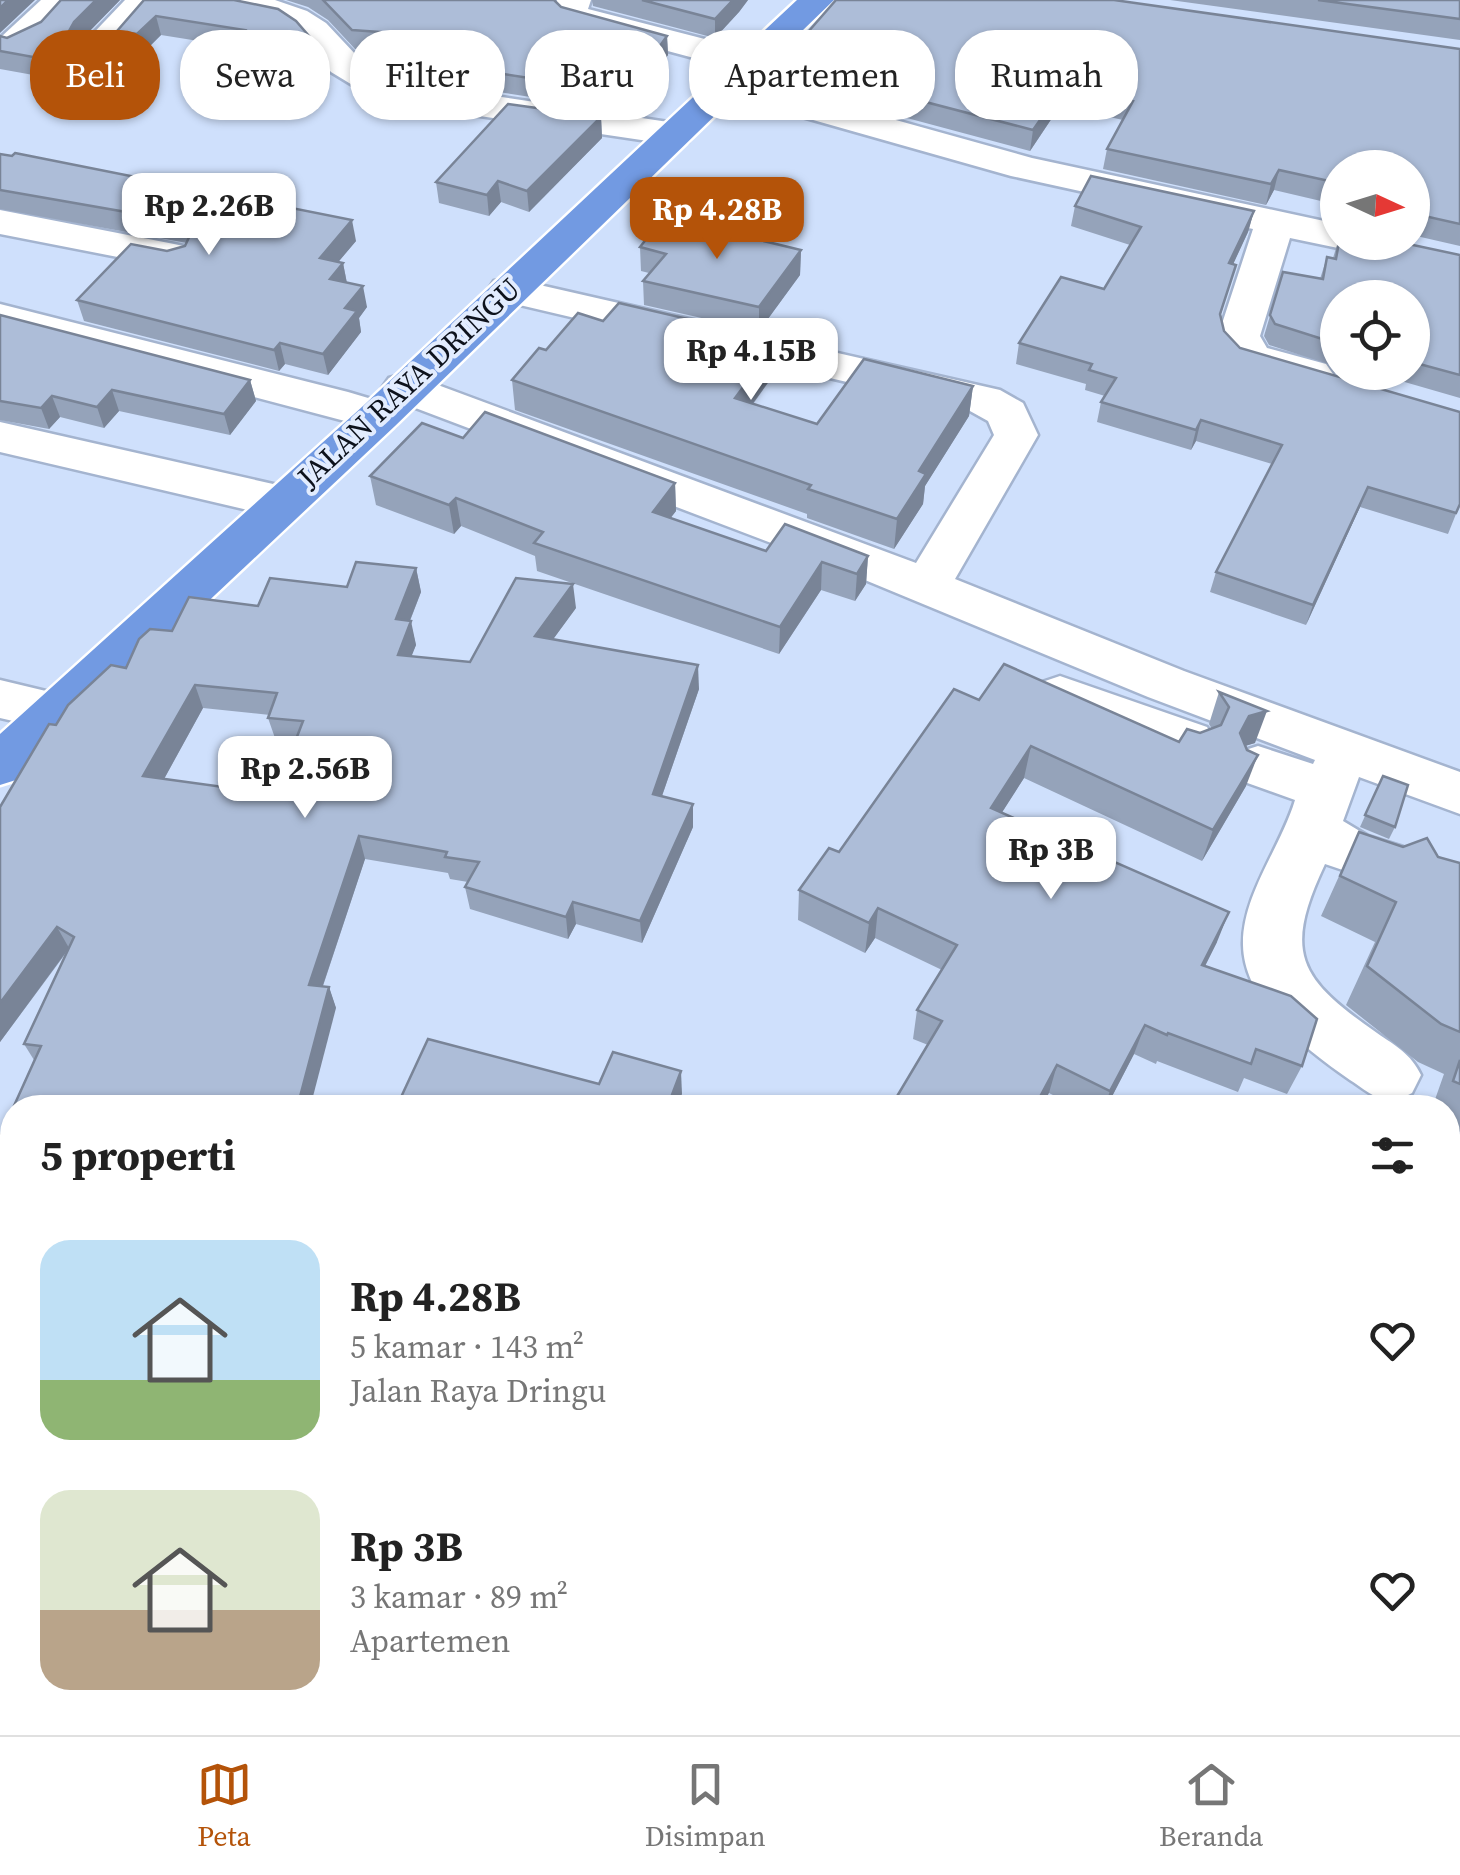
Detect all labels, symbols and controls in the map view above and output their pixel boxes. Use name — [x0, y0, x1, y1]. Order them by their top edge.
chip: Beli — [30, 30, 160, 120]
chip: Sewa — [180, 30, 330, 120]
chip: Filter — [350, 30, 505, 120]
chip: Baru — [525, 30, 669, 120]
chip: Apartemen — [689, 30, 935, 120]
chip: Rumah — [955, 30, 1138, 120]
north arrow — [1320, 150, 1430, 260]
map controls — [1320, 150, 1430, 390]
pin: Rp 2.26B — [106, 173, 312, 258]
pin: Rp 4.28B — [614, 177, 820, 262]
text: Rp 2.26B — [144, 183, 274, 227]
text: Rp 4.28B — [652, 187, 782, 231]
street label: JALAN RAYA DRINGU — [288, 269, 529, 497]
button: locate — [1320, 280, 1430, 390]
pin: Rp 4.15B — [648, 318, 854, 403]
text: Rp 4.15B — [686, 328, 816, 372]
pin: Rp 2.56B — [202, 736, 408, 821]
text: Rp 2.56B — [240, 746, 370, 790]
pin: Rp 3B — [981, 817, 1121, 902]
text: Rp 3B — [1008, 827, 1094, 871]
text: 5 properti — [40, 1126, 235, 1184]
icon: filters — [1365, 1128, 1420, 1183]
text: Rp 4.28B — [350, 1267, 521, 1325]
icon: home — [120, 1280, 240, 1400]
icon: heart — [1365, 1313, 1420, 1368]
text: 5 kamar · 143 m² — [350, 1325, 584, 1369]
text: Jalan Raya Dringu — [350, 1369, 606, 1413]
text: Rp 3B — [350, 1517, 463, 1575]
icon: home — [120, 1530, 240, 1650]
icon: heart — [1365, 1563, 1420, 1618]
text: 3 kamar · 89 m² — [350, 1575, 568, 1619]
text: Apartemen — [350, 1619, 510, 1663]
tab: Peta — [197, 1757, 252, 1855]
tab: Disimpan — [645, 1757, 766, 1855]
tab: Beranda — [1159, 1757, 1263, 1855]

